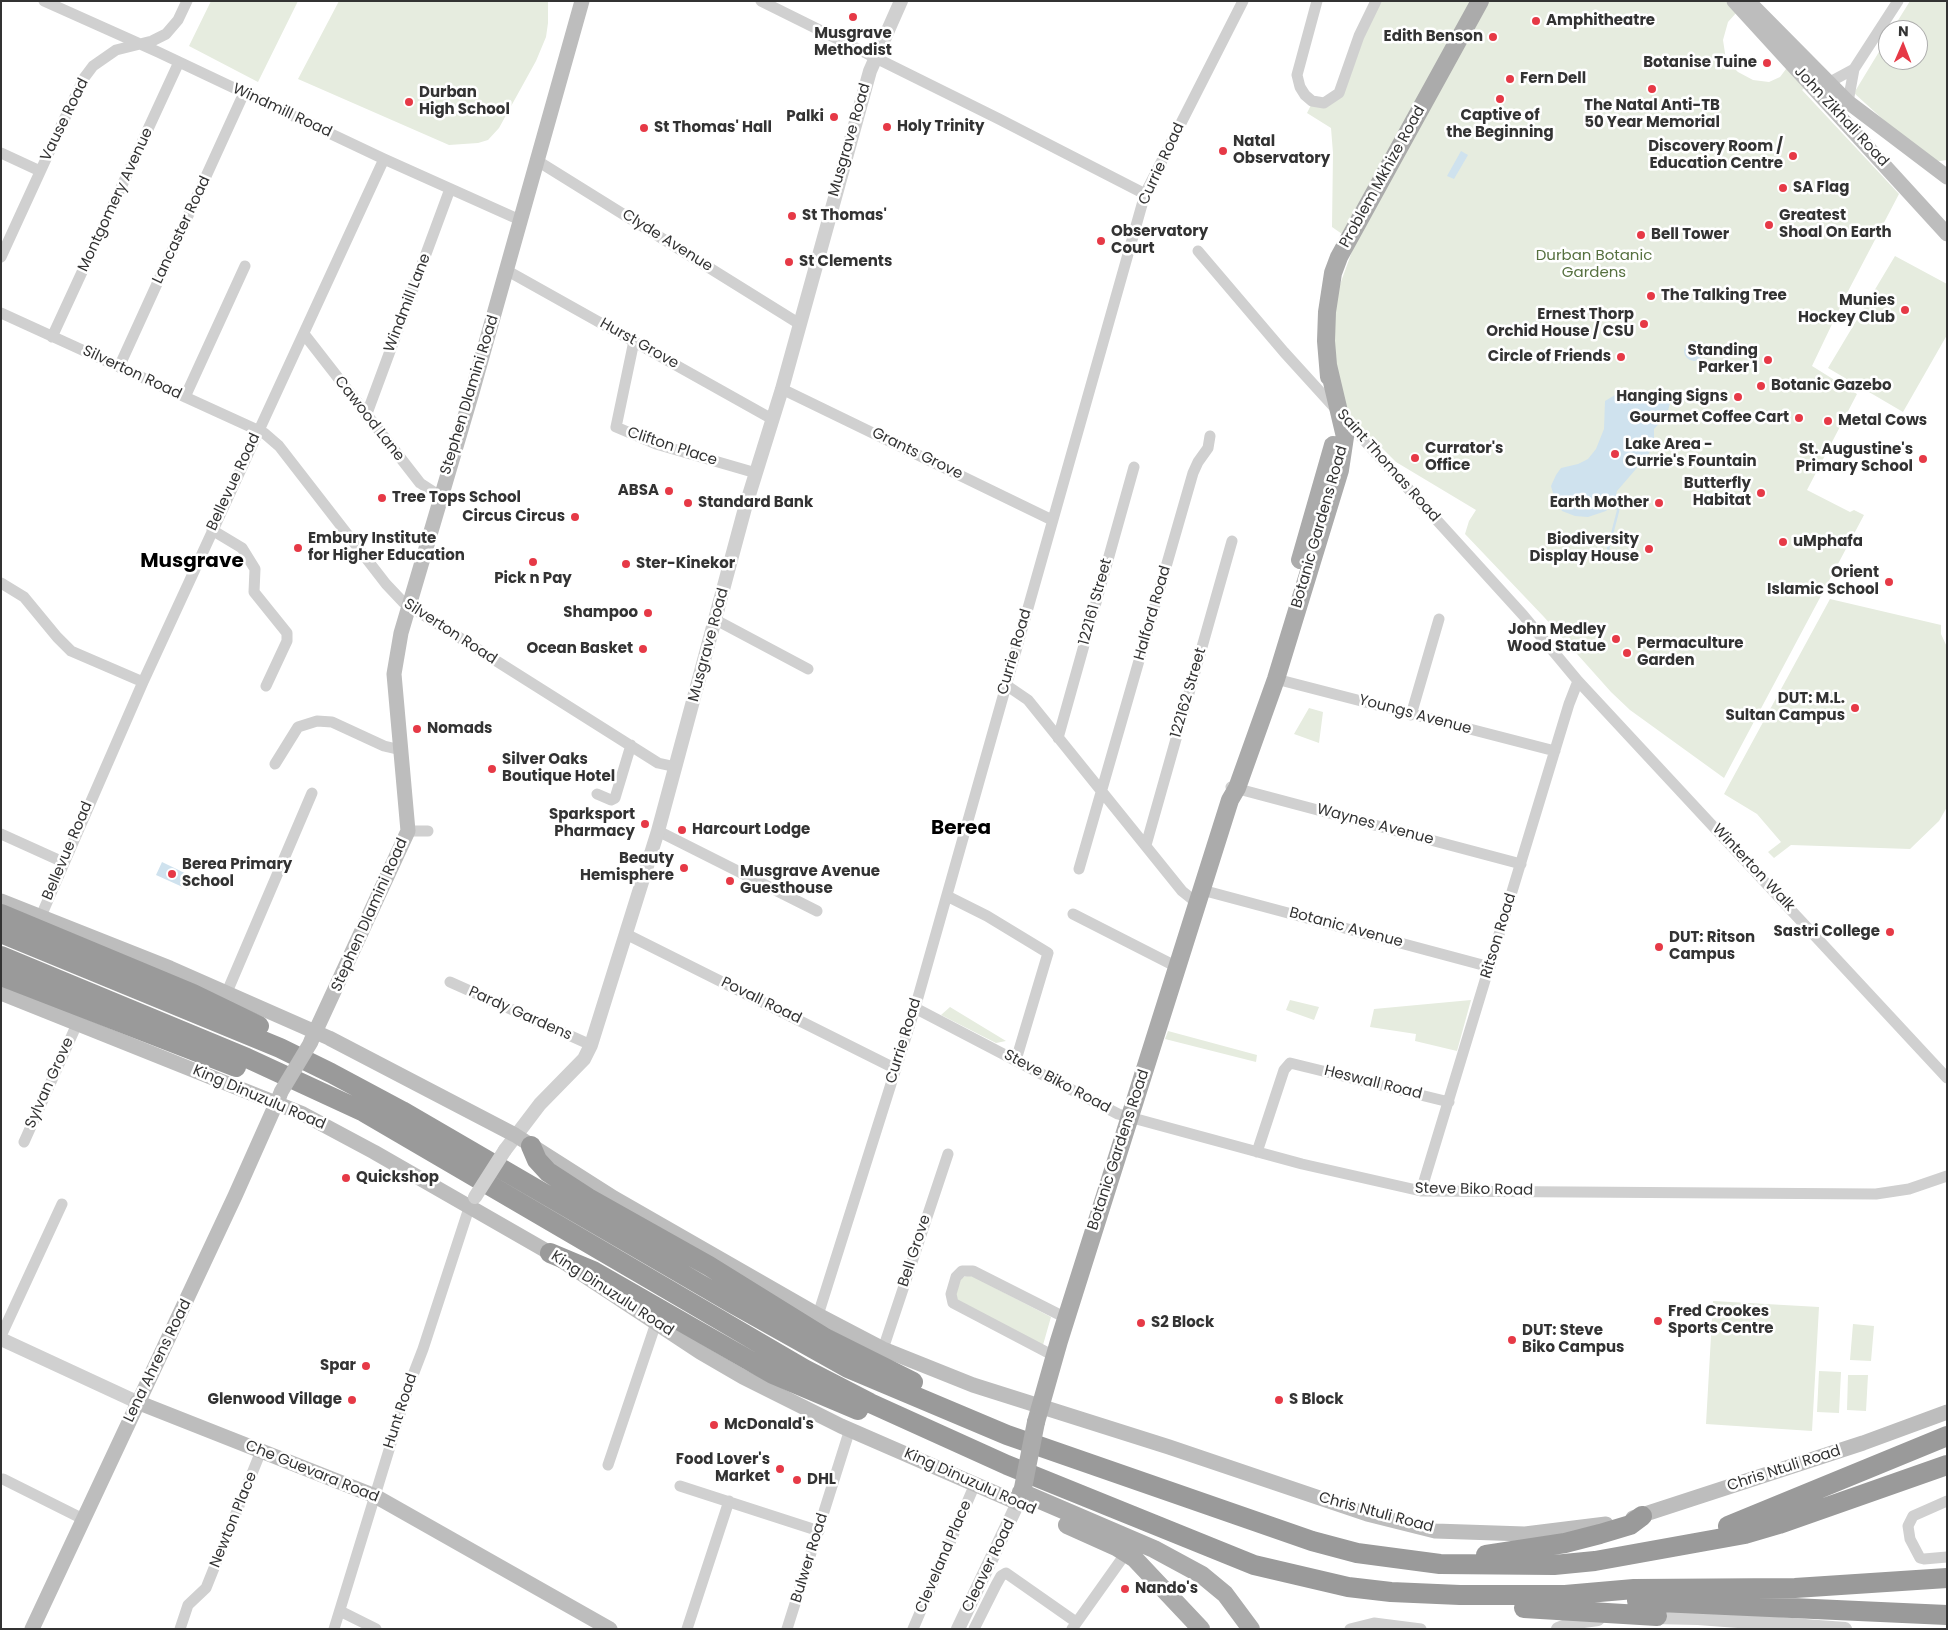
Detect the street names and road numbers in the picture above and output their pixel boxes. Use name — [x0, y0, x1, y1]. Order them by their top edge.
street label: John Zikhali Road — [1790, 63, 1892, 171]
street label: Vause Road — [37, 76, 93, 164]
street label: Windmill Road — [229, 80, 335, 142]
street label: Musgrave Road — [825, 81, 875, 199]
street label: Problem Mkhize Road — [1336, 103, 1430, 251]
street label: Currie Road — [1135, 120, 1189, 208]
street label: Montgomery Avenue — [75, 125, 157, 275]
street label: Lancaster Road — [149, 173, 215, 287]
street label: Clyde Avenue — [618, 206, 716, 276]
street label: Windmill Lane — [381, 251, 435, 355]
street label: Stephen Dlamini Road — [437, 313, 503, 477]
street label: Hurst Grove — [596, 315, 682, 373]
street label: Silverton Road — [80, 342, 184, 404]
street label: Cawood Lane — [330, 373, 408, 465]
street label: Saint Thomas Road — [1333, 406, 1443, 526]
street label: Clifton Place — [625, 424, 719, 470]
street label: Grants Grove — [869, 424, 965, 484]
street label: Bellevue Road — [204, 430, 264, 534]
street label: Botanic Gardens Road — [1288, 444, 1352, 610]
street label: 122161 Street — [1076, 557, 1116, 647]
street label: Halford Road — [1131, 564, 1175, 662]
street label: Musgrave Road — [685, 586, 733, 704]
street label: Silverton Road — [400, 595, 500, 669]
street label: Currie Road — [994, 607, 1036, 697]
street label: 122162 Street — [1168, 646, 1210, 740]
street label: Youngs Avenue — [1357, 691, 1473, 739]
street label: Bellevue Road — [39, 799, 97, 903]
street label: Waynes Avenue — [1315, 801, 1435, 849]
street label: Winterton Walk — [1708, 820, 1798, 916]
street label: Stephen Dlamini Road — [328, 835, 412, 995]
street label: Ritson Road — [1477, 891, 1521, 981]
street label: Botanic Avenue — [1287, 904, 1405, 952]
street label: Povall Road — [718, 974, 804, 1028]
street label: Pardy Gardens — [466, 983, 574, 1045]
street label: Currie Road — [882, 996, 926, 1086]
street label: Sylvan Grove — [22, 1035, 78, 1131]
street label: Steve Biko Road — [1000, 1046, 1114, 1118]
street label: King Dinuzulu Road — [190, 1062, 328, 1134]
street label: Heswall Road — [1322, 1062, 1424, 1104]
street label: Botanic Gardens Road — [1084, 1067, 1154, 1233]
street label: Steve Biko Road — [1415, 1180, 1533, 1200]
street label: Bell Grove — [895, 1213, 935, 1289]
street label: King Dinuzulu Road — [547, 1248, 677, 1340]
street label: Lena Ahrens Road — [120, 1297, 196, 1425]
street label: Hunt Road — [380, 1371, 422, 1451]
street label: Che Guevara Road — [243, 1437, 381, 1507]
street label: Chris Ntuli Road — [1725, 1442, 1843, 1496]
street label: King Dinuzulu Road — [901, 1445, 1039, 1519]
street label: Newton Place — [207, 1469, 261, 1571]
street label: Chris Ntuli Road — [1317, 1489, 1435, 1537]
street label: Cleveland Place — [912, 1498, 976, 1616]
street label: Bulwer Road — [788, 1511, 832, 1605]
street label: Cleaver Road — [959, 1517, 1019, 1615]

